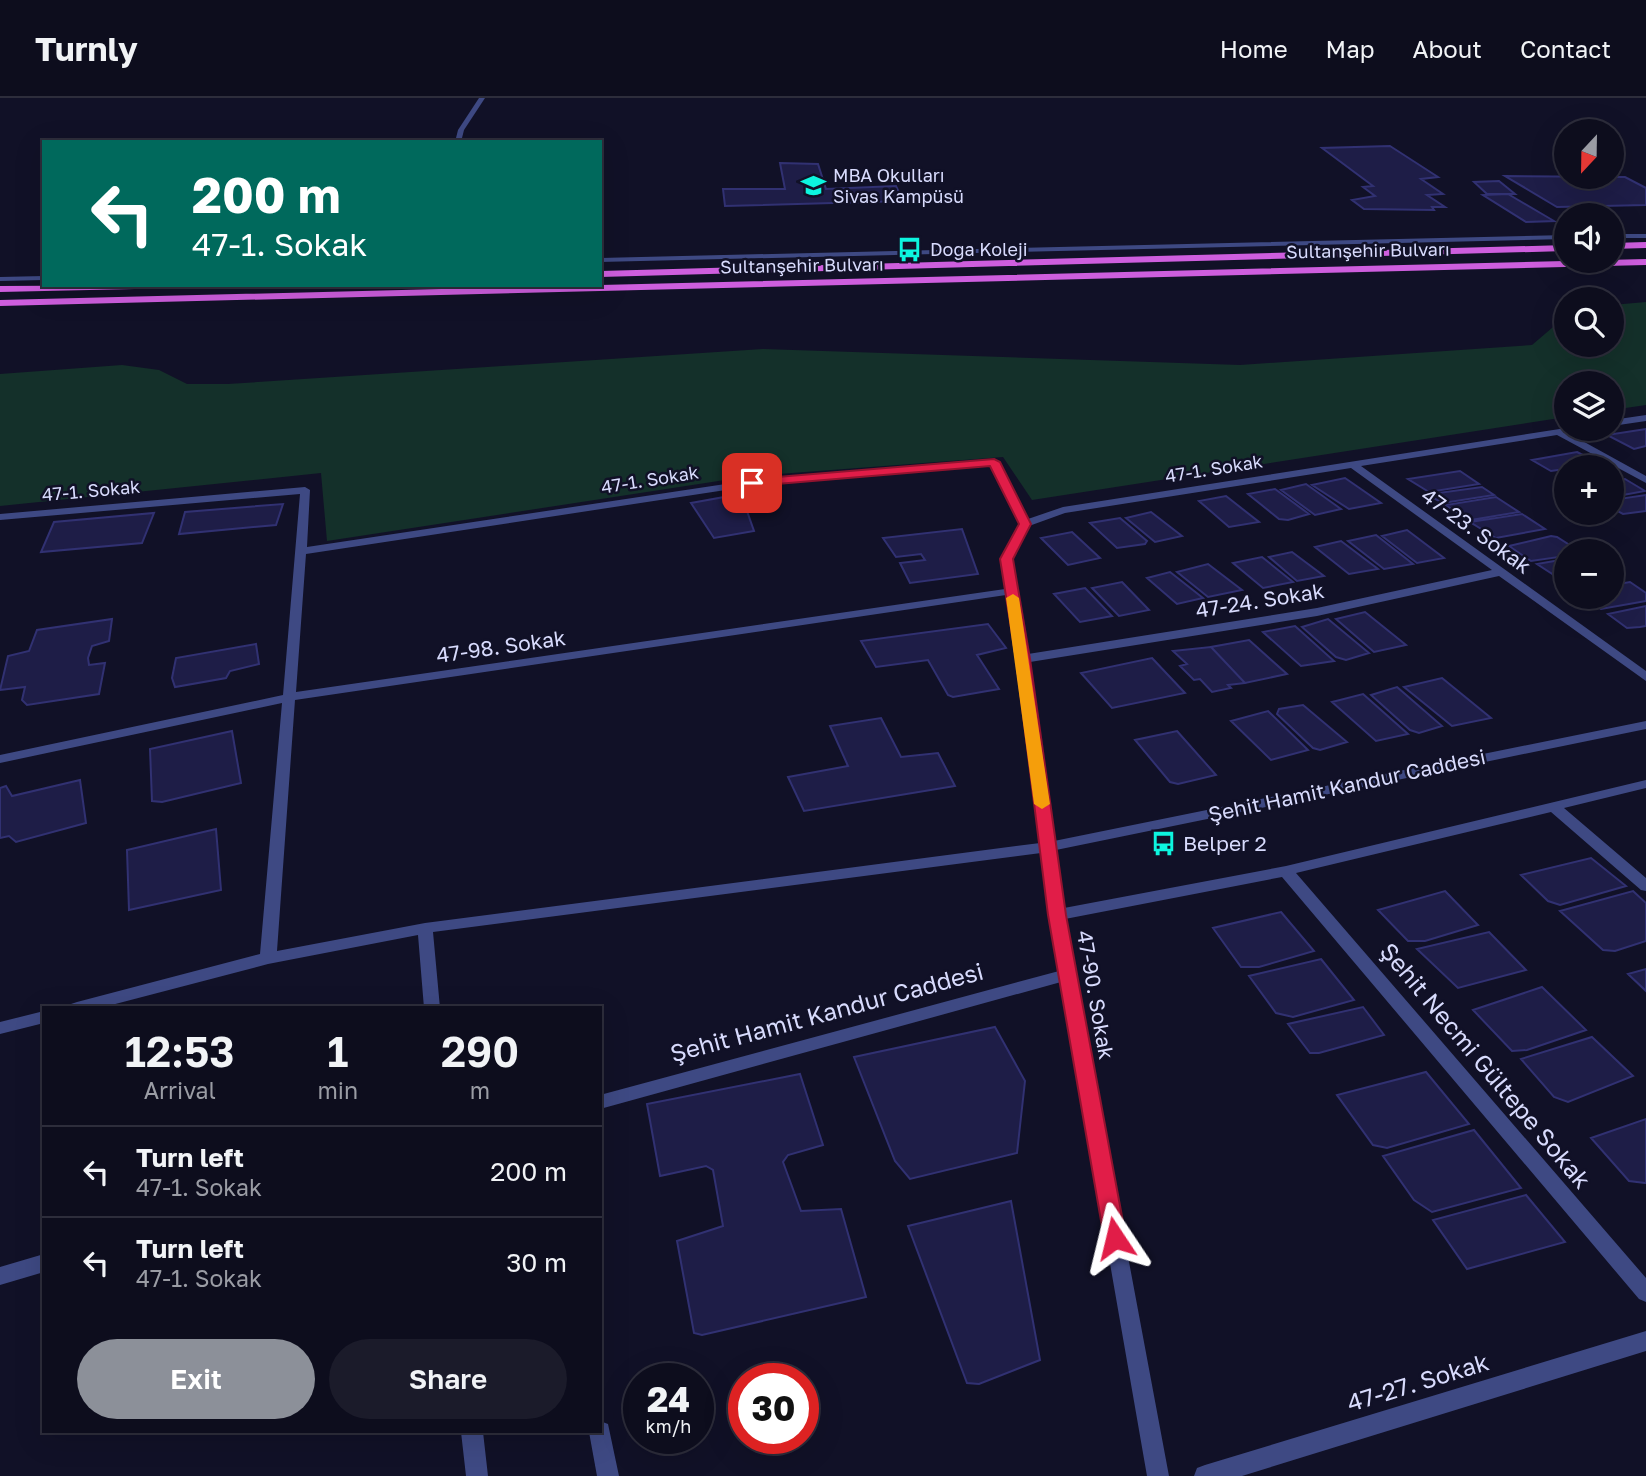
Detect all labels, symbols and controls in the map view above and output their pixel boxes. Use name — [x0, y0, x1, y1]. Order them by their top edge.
text: Turnly — [35, 29, 138, 68]
text: Home — [1220, 34, 1288, 63]
text: Map — [1326, 34, 1375, 63]
text: About — [1413, 34, 1482, 63]
text: Contact — [1520, 34, 1611, 63]
north arrow — [1554, 119, 1624, 189]
map controls — [1554, 119, 1624, 609]
place label: MBA Okulları Sivas Kampüsü — [833, 164, 964, 207]
text: 200 m — [192, 165, 341, 224]
icon: left — [77, 168, 168, 259]
school or university icon: MBA Okulları Sivas Kampüsü — [799, 172, 827, 200]
button: sound — [1554, 203, 1624, 273]
text: 47-1. Sokak — [192, 225, 367, 263]
bus stop icon: Doğa Koleji — [896, 236, 924, 264]
place label: Doğa Koleji — [930, 238, 1028, 260]
street label: Sultanşehir Bulvarı — [1286, 238, 1450, 262]
street label: Sultanşehir Bulvarı — [720, 253, 884, 277]
button: search — [1554, 287, 1624, 357]
button: layers — [1554, 371, 1624, 441]
street label: 47-1. Sokak — [1163, 449, 1264, 487]
pin — [722, 453, 782, 513]
button: + — [1554, 455, 1624, 525]
street label: 47-1. Sokak — [599, 460, 700, 498]
icon: arrive — [733, 464, 771, 502]
street label: 47-1. Sokak — [41, 475, 141, 505]
street label: 47-23. Sokak — [1417, 482, 1537, 579]
button: − — [1554, 539, 1624, 609]
street label: 47-24. Sokak — [1194, 577, 1326, 623]
street label: 47-98. Sokak — [434, 624, 567, 668]
street label: Şehit Hamit Kandur Caddesi — [1206, 743, 1488, 827]
bus stop icon: Belper 2 — [1149, 830, 1177, 858]
place label: Belper 2 — [1183, 830, 1267, 856]
street label: 47-90. Sokak — [1072, 928, 1120, 1062]
street label: Şehit Necmi Gültepe Sokak — [1375, 936, 1598, 1194]
street label: Şehit Hamit Kandur Caddesi — [667, 956, 986, 1067]
text: 12:53 — [125, 1026, 235, 1076]
text: 1 — [327, 1026, 348, 1076]
text: 290 — [441, 1026, 519, 1076]
text: Arrival — [144, 1076, 216, 1104]
text: min — [317, 1076, 358, 1104]
text: m — [470, 1076, 490, 1104]
text: Turn left — [136, 1142, 244, 1173]
icon: left — [77, 1153, 115, 1191]
text: 200 m — [490, 1156, 567, 1187]
text: 47-1. Sokak — [136, 1173, 262, 1201]
position arrow — [1078, 1201, 1152, 1275]
text: Turn left — [136, 1233, 244, 1264]
icon: left — [77, 1244, 115, 1282]
text: 30 m — [506, 1247, 567, 1278]
text: 47-1. Sokak — [136, 1264, 262, 1292]
button: Exit — [77, 1339, 315, 1419]
button: Share — [329, 1339, 567, 1419]
street label: 47-27. Sokak — [1343, 1346, 1492, 1417]
speed limit sign: 30 — [728, 1363, 819, 1454]
text: 24 — [647, 1378, 690, 1420]
text: km/h — [646, 1415, 691, 1437]

